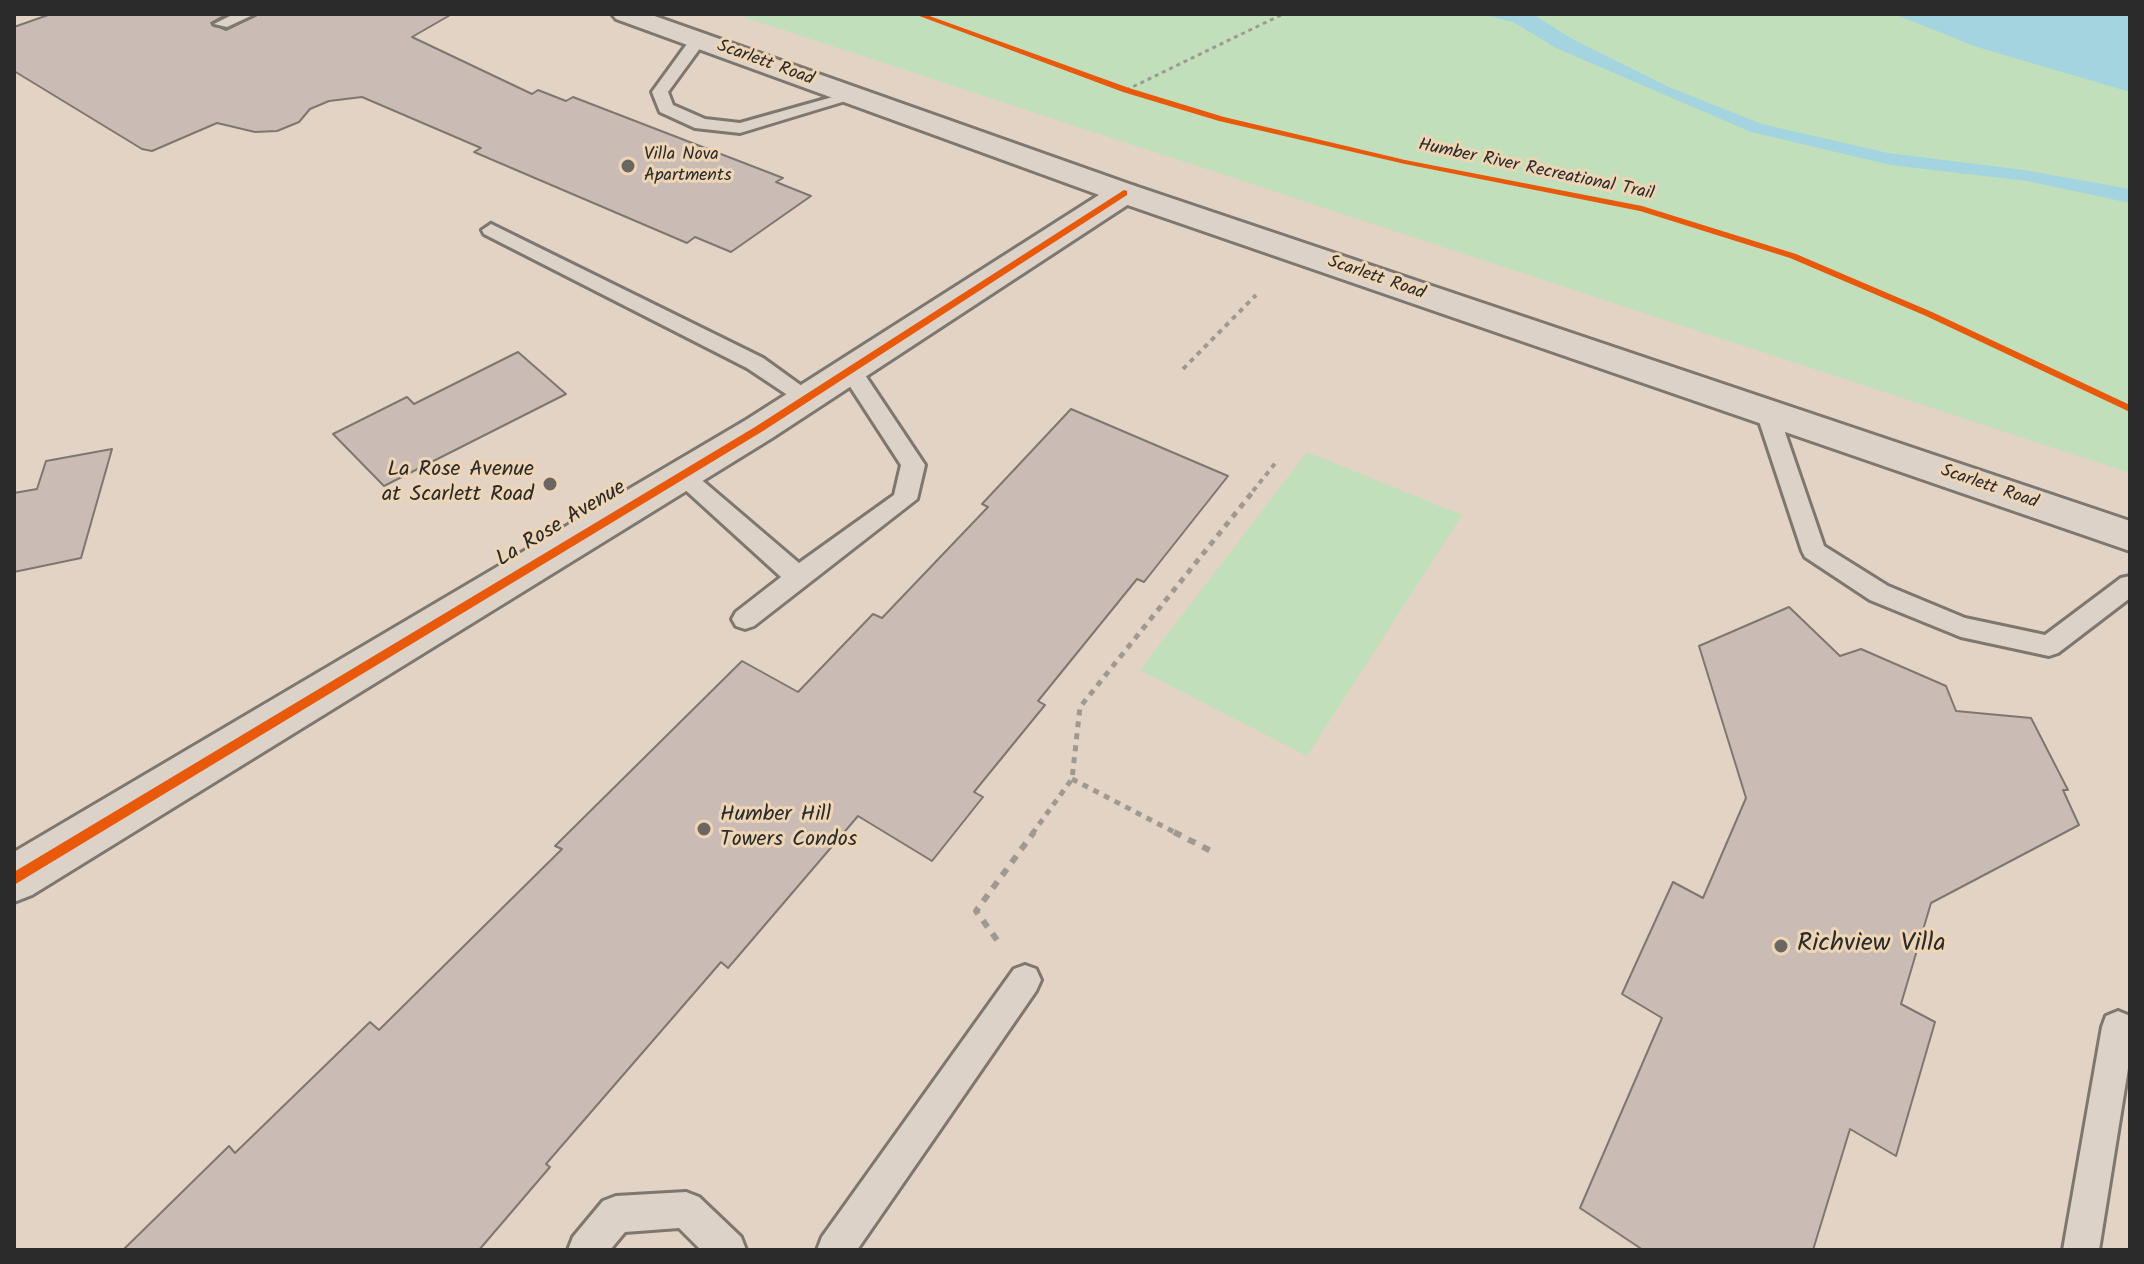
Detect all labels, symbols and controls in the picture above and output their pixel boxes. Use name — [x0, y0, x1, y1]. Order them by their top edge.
street label: Scarlett Road — [714, 36, 816, 92]
street label: Humber River Recreational Trail — [1416, 135, 1656, 207]
place label: Villa Nova Apartments — [644, 145, 732, 188]
marker: Villa Nova Apartments — [619, 157, 637, 175]
street label: Scarlett Road — [1324, 252, 1428, 306]
place label: La Rose Avenue at Scarlett Road — [382, 458, 534, 510]
street label: Scarlett Road — [1937, 461, 2041, 515]
marker: La Rose Avenue at Scarlett Road — [541, 475, 559, 493]
street label: La Rose Avenue — [492, 476, 632, 574]
place label: Humber Hill Towers Condos — [720, 803, 857, 854]
marker: Humber Hill Towers Condos — [695, 820, 713, 838]
place label: Richview Villa — [1797, 930, 1946, 962]
marker: Richview Villa — [1772, 937, 1790, 955]

